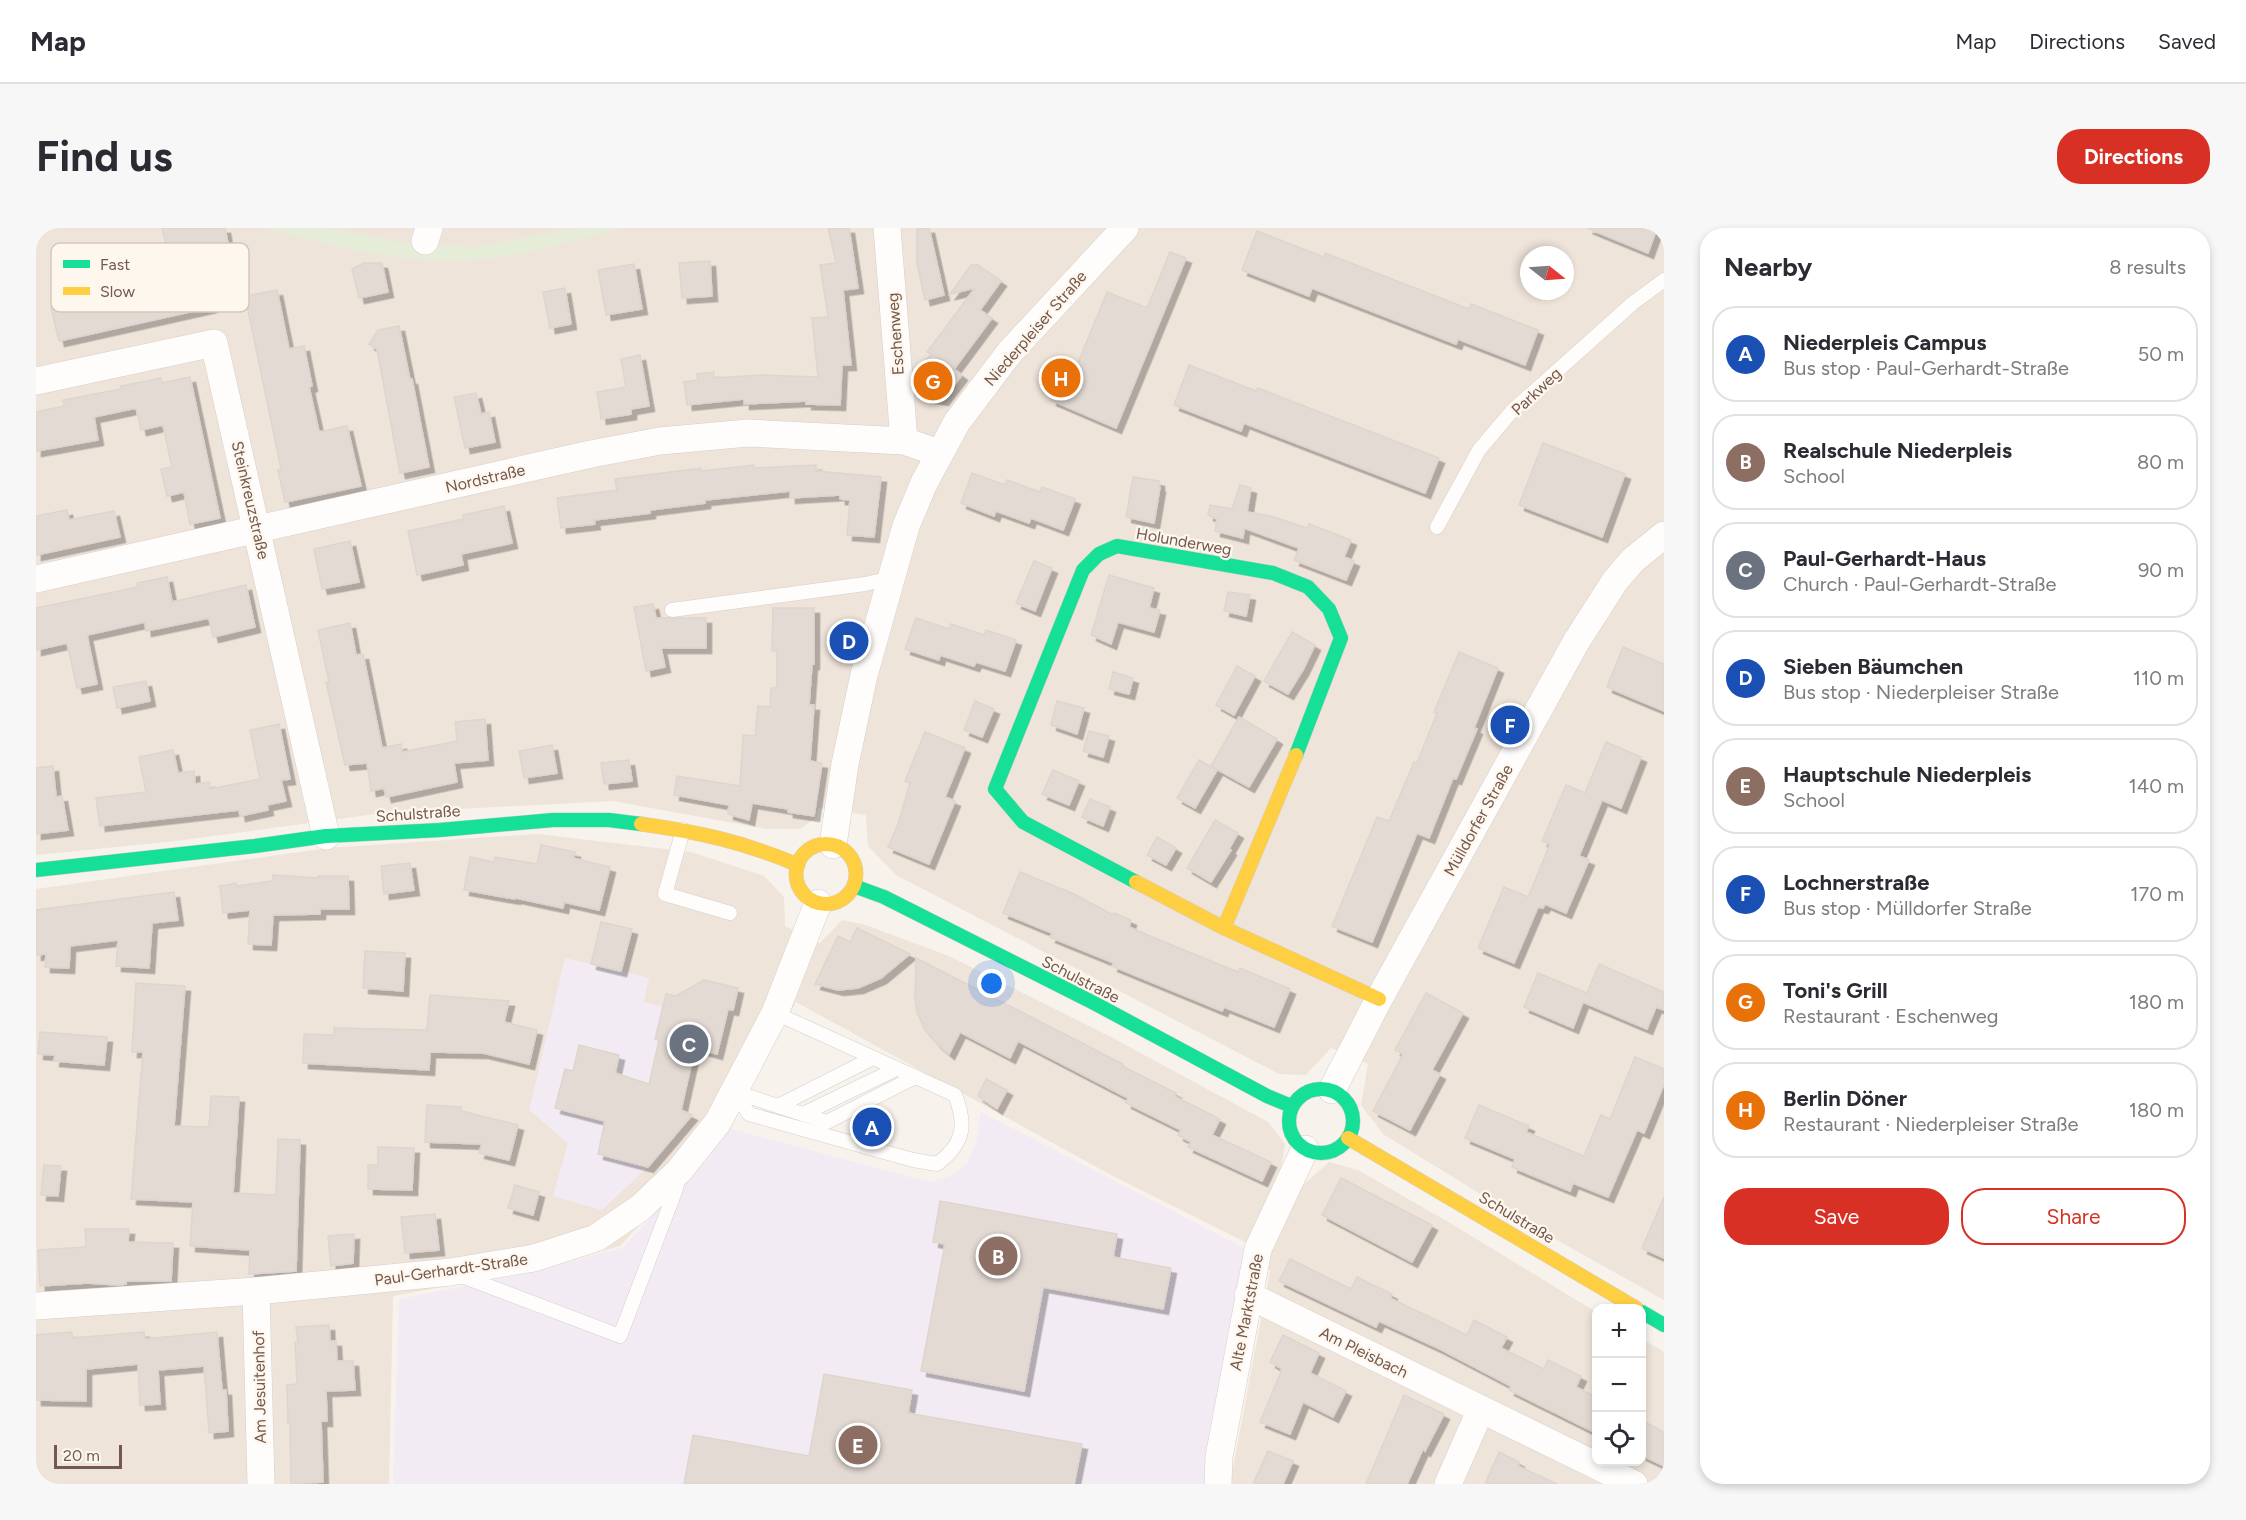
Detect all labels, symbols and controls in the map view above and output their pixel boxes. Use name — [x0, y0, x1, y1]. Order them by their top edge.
text: Map — [30, 24, 86, 58]
text: Map — [1955, 29, 1996, 54]
text: Directions — [2029, 29, 2125, 54]
text: Saved — [2158, 29, 2216, 54]
button: Directions — [2057, 129, 2210, 184]
text: Find us — [36, 131, 173, 182]
legend — [51, 243, 249, 312]
north arrow — [1520, 246, 1574, 300]
text: Nearby — [1724, 251, 1812, 283]
text: Fast — [100, 255, 130, 274]
text: 8 results — [2109, 255, 2186, 279]
street label: Niederpleiser Straße — [980, 267, 1091, 390]
text: Slow — [100, 282, 135, 301]
street label: Eschenweg — [883, 292, 908, 376]
text: Niederpleis Campus — [1783, 329, 1986, 356]
text: A — [1738, 342, 1753, 366]
text: 50 m — [2138, 342, 2184, 366]
pin: H — [1042, 356, 1080, 400]
text: Bus stop · Paul-Gerhardt-Straße — [1783, 356, 2069, 380]
pin: G — [914, 358, 952, 404]
street label: Parkweg — [1508, 364, 1565, 419]
text: Realschule Niederpleis — [1783, 437, 2012, 464]
street label: Steinkreuzstraße — [228, 439, 273, 561]
text: B — [1739, 450, 1752, 474]
text: 80 m — [2137, 450, 2184, 474]
street label: Nordstraße — [443, 460, 527, 497]
text: School — [1783, 464, 1845, 488]
street label: Holunderweg — [1135, 524, 1233, 559]
text: Paul-Gerhardt-Haus — [1783, 545, 1986, 572]
text: C — [1738, 558, 1753, 582]
text: 90 m — [2138, 558, 2184, 582]
text: Church · Paul-Gerhardt-Straße — [1783, 572, 2057, 596]
pin: D — [830, 618, 868, 664]
text: Sieben Bäumchen — [1783, 653, 1963, 680]
text: D — [1739, 666, 1753, 690]
text: 110 m — [2133, 666, 2184, 690]
text: Bus stop · Niederpleiser Straße — [1783, 680, 2059, 704]
pin: F — [1490, 702, 1530, 748]
street label: Mülldorfer Straße — [1440, 761, 1517, 879]
text: Hauptschule Niederpleis — [1783, 761, 2031, 788]
text: E — [1740, 774, 1751, 798]
text: 140 m — [2129, 774, 2184, 798]
text: School — [1783, 788, 1845, 812]
street label: Schulstraße — [375, 801, 461, 826]
text: Lochnerstraße — [1783, 869, 1929, 896]
text: F — [1740, 882, 1751, 906]
text: 170 m — [2130, 882, 2184, 906]
text: Bus stop · Mülldorfer Straße — [1783, 896, 2032, 920]
street label: Schulstraße — [1039, 952, 1123, 1007]
your location — [977, 969, 1006, 998]
text: Toni's Grill — [1783, 977, 1888, 1004]
text: G — [1738, 990, 1753, 1014]
text: 180 m — [2129, 990, 2184, 1014]
text: Restaurant · Eschenweg — [1783, 1004, 1998, 1028]
pin: C — [670, 1022, 708, 1066]
text: Berlin Döner — [1783, 1085, 1907, 1112]
text: H — [1738, 1098, 1753, 1122]
text: 180 m — [2129, 1098, 2184, 1122]
pin: A — [852, 1104, 892, 1150]
text: Restaurant · Niederpleiser Straße — [1783, 1112, 2078, 1136]
street label: Schulstraße — [1476, 1187, 1558, 1248]
button: Save — [1724, 1188, 1949, 1245]
button: Share — [1961, 1188, 2186, 1245]
pin: B — [978, 1234, 1018, 1278]
street label: Paul-Gerhardt-Straße — [373, 1249, 529, 1290]
street label: Alte Marktstraße — [1226, 1252, 1267, 1372]
map controls — [1592, 1304, 1646, 1466]
button: + — [1592, 1304, 1646, 1358]
street label: Am Pleisbach — [1316, 1323, 1411, 1382]
street label: Am Jesuitenhof — [249, 1330, 270, 1444]
button: − — [1592, 1358, 1646, 1412]
button: locate — [1592, 1412, 1646, 1466]
pin: E — [838, 1422, 878, 1468]
scale bar — [54, 1442, 122, 1470]
text: 20 m — [63, 1446, 100, 1465]

